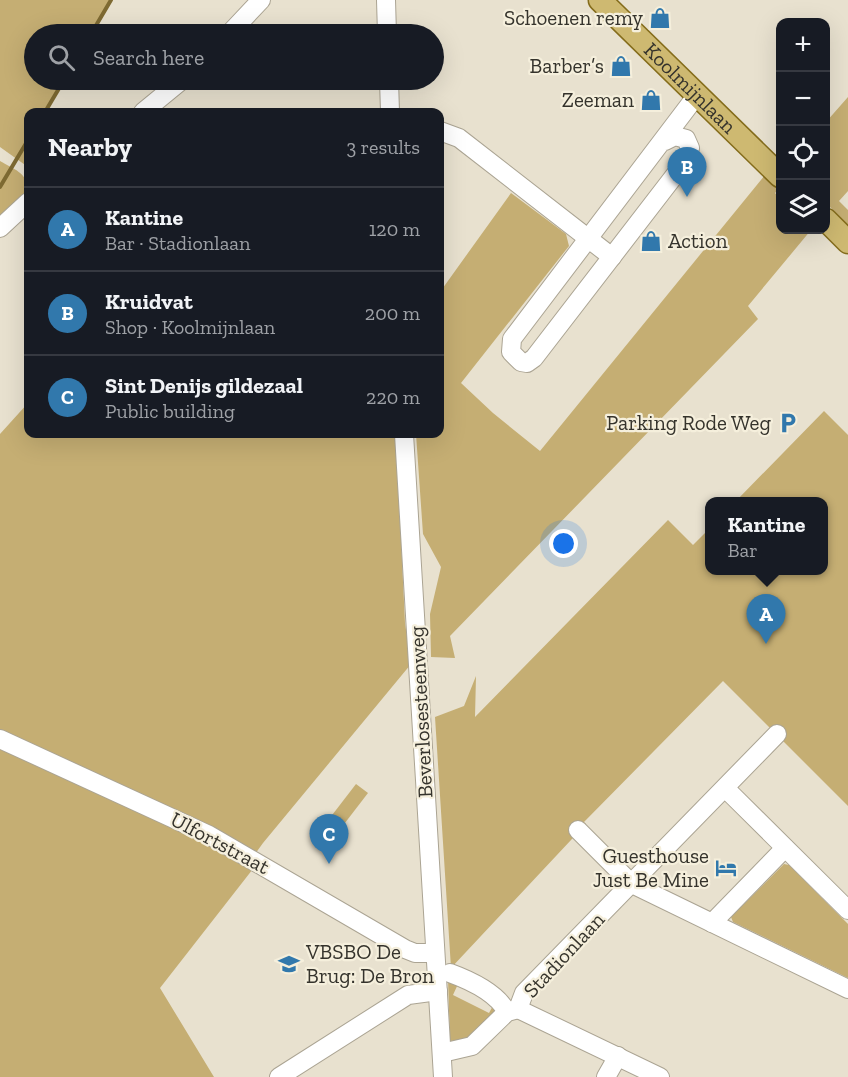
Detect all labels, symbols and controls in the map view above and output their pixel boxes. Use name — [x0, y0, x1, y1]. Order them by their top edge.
place label: Schoenen remy — [504, 5, 643, 30]
shop icon: Schoenen remy — [648, 6, 672, 30]
map controls — [776, 18, 830, 234]
button: + — [776, 18, 830, 72]
search box — [24, 24, 444, 90]
street label: Koolmijnlaan — [639, 37, 742, 138]
icon: search — [45, 41, 78, 74]
text: Search here — [93, 44, 204, 71]
place label: Barber’s — [530, 53, 604, 78]
shop icon: Barber’s — [609, 54, 633, 78]
button: − — [776, 72, 830, 126]
place label: Zeeman — [562, 87, 634, 112]
shop icon: Zeeman — [639, 88, 663, 112]
button: locate — [776, 126, 830, 180]
text: Nearby — [48, 131, 132, 163]
text: 3 results — [346, 135, 420, 159]
pin: B — [668, 148, 706, 197]
button: layers — [776, 180, 830, 234]
text: Kantine — [105, 204, 183, 231]
text: A — [61, 217, 74, 241]
text: 120 m — [369, 217, 420, 241]
place label: Action — [668, 228, 728, 253]
shop icon: Action — [639, 229, 663, 253]
text: Bar · Stadionlaan — [105, 231, 250, 255]
text: Kruidvat — [105, 288, 193, 315]
text: B — [61, 301, 74, 325]
text: 200 m — [365, 301, 420, 325]
text: Shop · Koolmijnlaan — [105, 315, 275, 339]
text: Sint Denijs gildezaal — [105, 372, 303, 399]
text: C — [61, 385, 74, 409]
text: 220 m — [366, 385, 420, 409]
text: Public building — [105, 399, 235, 423]
place label: Parking Rode Weg — [606, 410, 771, 435]
parking icon: Parking Rode Weg — [776, 411, 800, 435]
popup — [705, 497, 828, 575]
text: Kantine — [727, 511, 806, 538]
your location — [549, 529, 578, 558]
text: Bar — [727, 538, 758, 562]
pin: A — [746, 594, 786, 644]
street label: Beverlosesteenweg — [403, 625, 437, 799]
street label: Ulfortstraat — [166, 806, 274, 879]
pin: C — [310, 814, 348, 864]
place label: Guesthouse Just Be Mine — [593, 843, 709, 892]
hotel icon: Guesthouse Just Be Mine — [714, 856, 738, 880]
street label: Stadionlaan — [518, 907, 609, 1002]
place label: VBSBO De Brug: De Bron — [305, 939, 434, 988]
school or university icon: VBSBO De Brug: De Bron — [277, 952, 301, 976]

